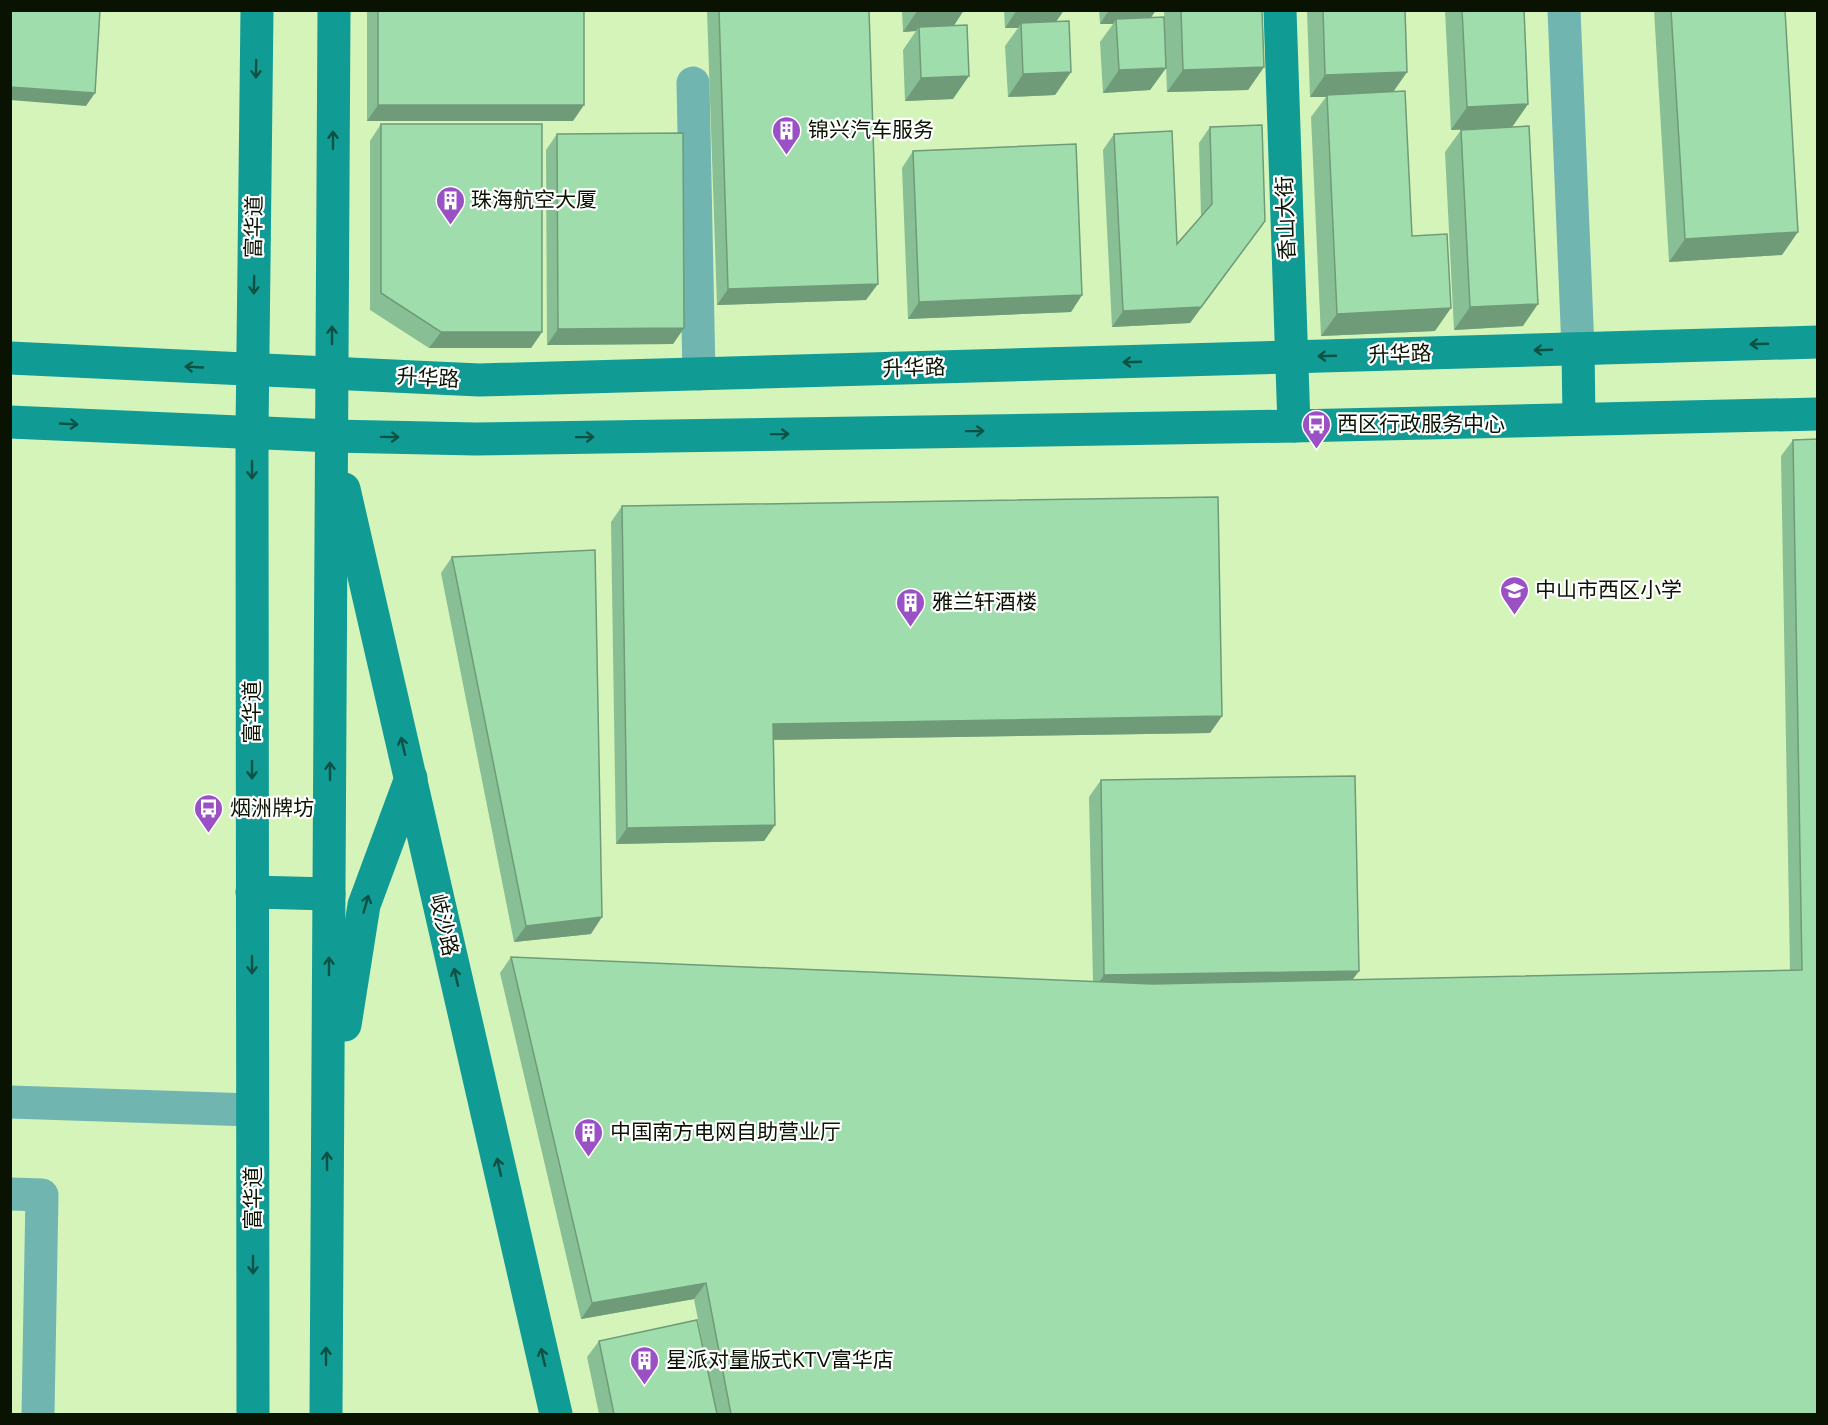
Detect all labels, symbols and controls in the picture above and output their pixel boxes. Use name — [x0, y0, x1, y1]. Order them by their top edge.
one-way arrow — [251, 58, 262, 78]
building icon: 锦兴汽车服务 — [771, 114, 803, 156]
place label: 锦兴汽车服务 — [808, 117, 934, 142]
one-way arrow — [327, 131, 339, 151]
street label: 香山大街 — [1272, 176, 1299, 260]
building icon: 珠海航空大厦 — [434, 184, 466, 226]
place label: 珠海航空大厦 — [471, 187, 597, 212]
street label: 富华道 — [240, 195, 267, 259]
one-way arrow — [248, 274, 259, 294]
one-way arrow — [326, 326, 338, 346]
one-way arrow — [1750, 338, 1770, 349]
street label: 升华路 — [1368, 340, 1432, 367]
one-way arrow — [1534, 344, 1554, 356]
one-way arrow — [1318, 351, 1338, 362]
street label: 升华路 — [882, 354, 946, 381]
one-way arrow — [1123, 356, 1143, 368]
one-way arrow — [184, 361, 204, 372]
street label: 升华路 — [396, 363, 460, 392]
bus stop icon: 西区行政服务中心 — [1300, 408, 1332, 450]
place label: 西区行政服务中心 — [1337, 411, 1505, 436]
one-way arrow — [58, 419, 78, 430]
one-way arrow — [964, 425, 984, 437]
one-way arrow — [769, 428, 789, 440]
one-way arrow — [380, 431, 400, 443]
one-way arrow — [574, 432, 594, 443]
one-way arrow — [246, 459, 258, 479]
school or university icon: 中山市西区小学 — [1498, 574, 1530, 616]
place label: 中山市西区小学 — [1535, 577, 1682, 602]
building icon: 雅兰轩酒楼 — [895, 586, 927, 628]
place label: 雅兰轩酒楼 — [932, 589, 1037, 614]
street label: 富华道 — [239, 681, 264, 744]
one-way arrow — [397, 737, 409, 756]
one-way arrow — [246, 759, 258, 779]
one-way arrow — [324, 762, 336, 782]
bus stop icon: 烟洲牌坊 — [193, 792, 225, 834]
place label: 烟洲牌坊 — [230, 795, 314, 820]
street label: 岐沙路 — [425, 891, 464, 958]
one-way arrow — [361, 895, 372, 914]
one-way arrow — [246, 954, 258, 974]
one-way arrow — [323, 957, 335, 977]
one-way arrow — [450, 968, 461, 987]
building icon: 中国南方电网自助营业厅 — [573, 1116, 605, 1158]
place label: 中国南方电网自助营业厅 — [610, 1119, 841, 1144]
one-way arrow — [321, 1152, 333, 1172]
one-way arrow — [493, 1158, 505, 1177]
street label: 富华道 — [240, 1167, 265, 1230]
one-way arrow — [247, 1254, 259, 1274]
building icon: 星派对量版式KTV富华店 — [629, 1344, 661, 1386]
one-way arrow — [320, 1347, 332, 1367]
place label: 星派对量版式KTV富华店 — [666, 1347, 894, 1372]
one-way arrow — [536, 1348, 548, 1367]

